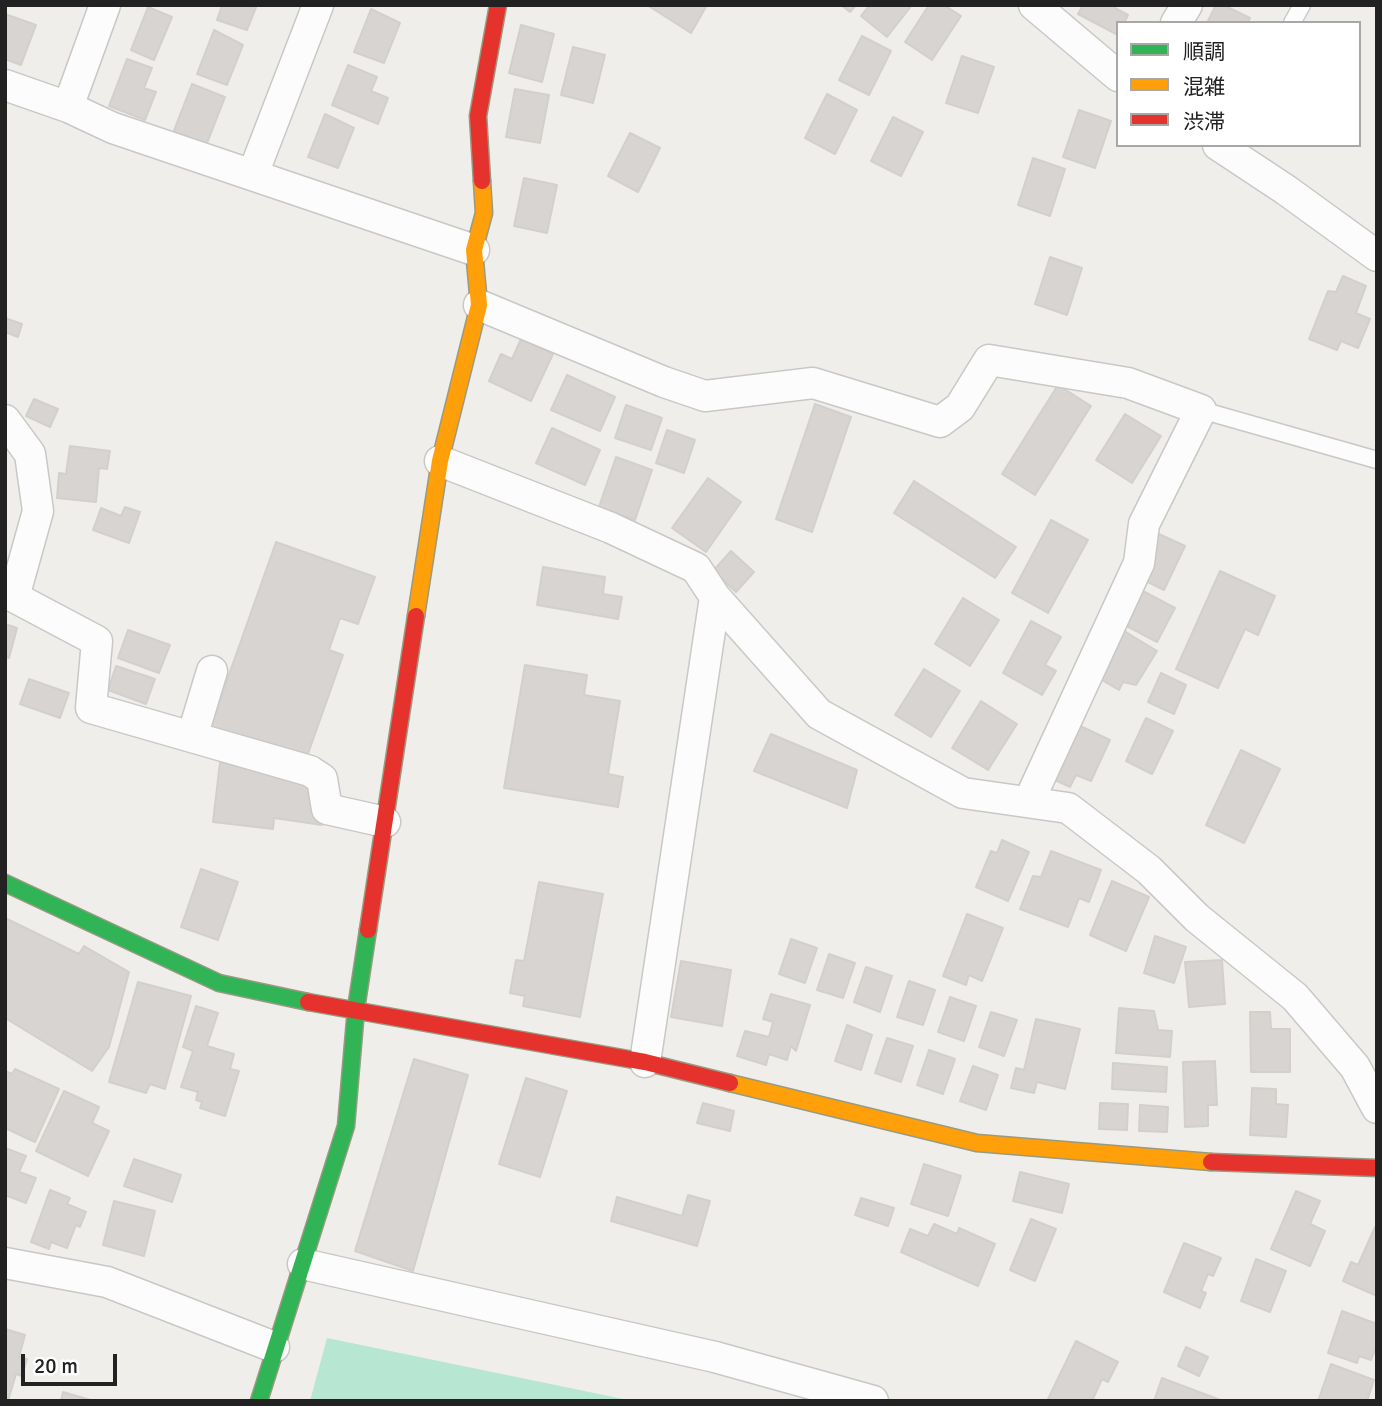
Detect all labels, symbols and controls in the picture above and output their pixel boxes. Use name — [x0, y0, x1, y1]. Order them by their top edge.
legend — [1116, 21, 1361, 147]
text: 順調 — [1183, 39, 1225, 65]
text: 混雑 — [1183, 74, 1225, 100]
text: 渋滞 — [1183, 109, 1225, 135]
scale bar — [24, 1340, 121, 1384]
text: 20 m — [34, 1353, 78, 1379]

